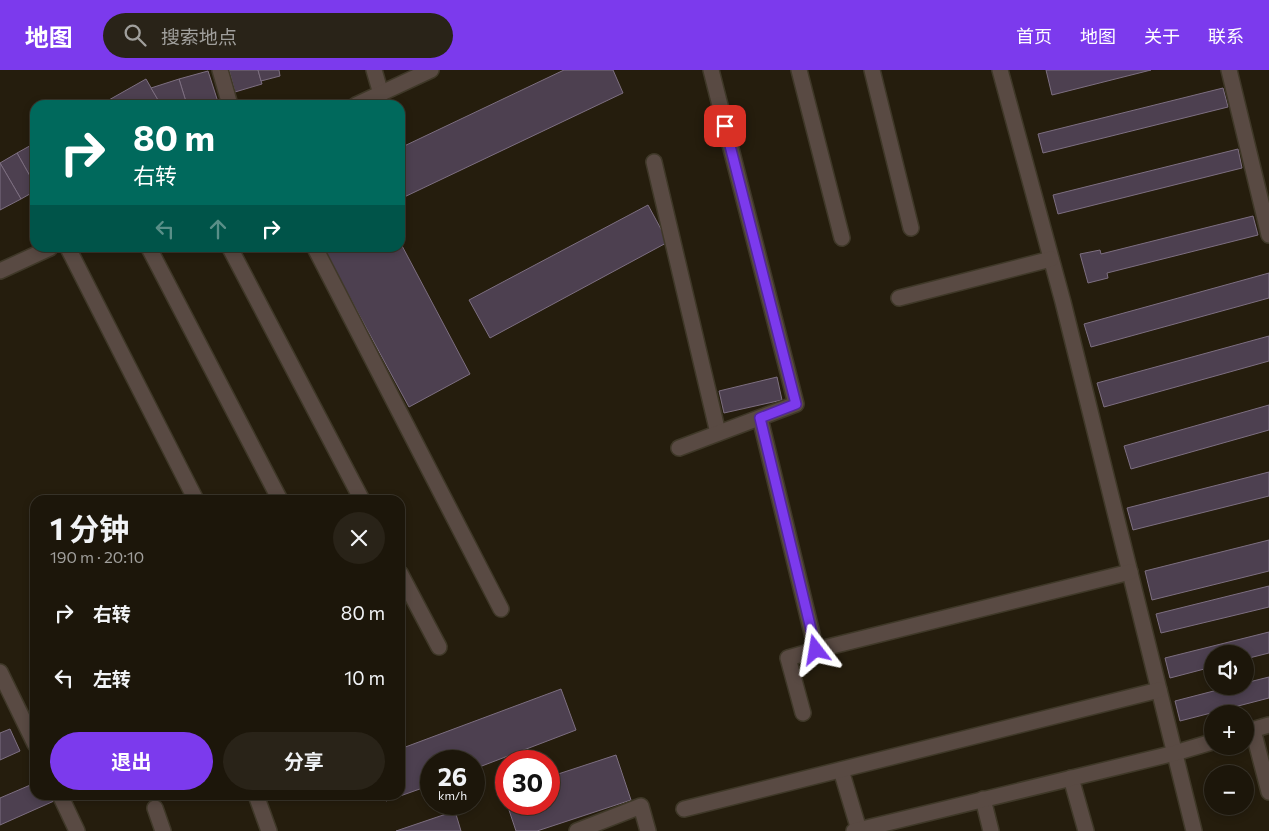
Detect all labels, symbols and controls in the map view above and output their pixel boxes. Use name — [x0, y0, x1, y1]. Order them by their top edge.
search box — [103, 13, 453, 58]
icon: search — [121, 21, 149, 49]
text: 地图 — [25, 22, 73, 51]
text: 搜索地点 — [161, 25, 237, 48]
text: 首页 — [1016, 25, 1052, 47]
text: 地图 — [1080, 25, 1116, 47]
text: 关于 — [1144, 25, 1180, 47]
text: 联系 — [1208, 25, 1244, 47]
pin — [704, 105, 746, 147]
icon: arrive — [711, 112, 739, 140]
text: 80 m — [133, 115, 215, 158]
icon: right — [50, 120, 115, 185]
text: 右转 — [133, 162, 177, 189]
icon: left — [151, 215, 179, 243]
icon: ahead — [204, 215, 232, 243]
icon: right — [257, 215, 285, 243]
text: 1 分钟 — [50, 509, 129, 546]
button: close — [333, 512, 385, 564]
text: 190 m · 20:10 — [50, 547, 144, 566]
icon: right — [50, 599, 78, 627]
text: 80 m — [341, 601, 385, 624]
text: 右转 — [93, 602, 131, 625]
position arrow — [789, 623, 841, 675]
map controls — [1204, 645, 1254, 815]
button: sound — [1204, 645, 1254, 695]
icon: left — [50, 664, 78, 692]
text: 10 m — [344, 666, 385, 689]
text: 左转 — [93, 667, 131, 690]
button: + — [1204, 705, 1254, 755]
button: 退出 — [50, 732, 213, 790]
button: 分享 — [223, 732, 385, 790]
speed limit sign: 30 — [495, 750, 560, 815]
text: 26 — [438, 761, 467, 791]
button: − — [1204, 765, 1254, 815]
text: km/h — [438, 788, 467, 802]

